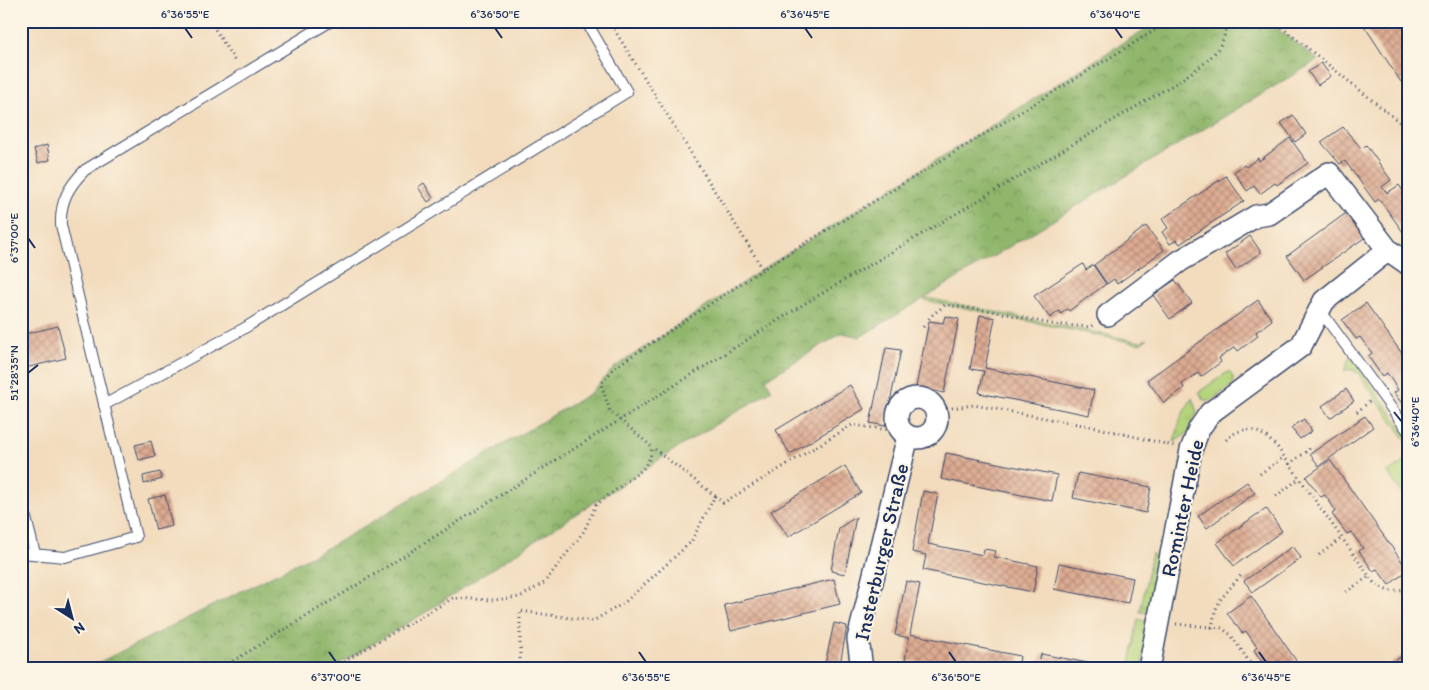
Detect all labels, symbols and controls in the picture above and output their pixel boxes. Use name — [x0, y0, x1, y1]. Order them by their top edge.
text: 6°36'55"E — [161, 7, 210, 21]
text: 6°36'50"E — [470, 7, 520, 21]
text: 6°36'45"E — [780, 7, 830, 21]
text: 6°36'40"E — [1090, 7, 1141, 21]
text: 6°37'00"E — [7, 212, 21, 263]
text: 51°28'35"N — [7, 345, 21, 401]
text: 6°36'40"E — [1408, 396, 1422, 447]
street label: Rominter Heide — [1155, 437, 1209, 579]
street label: Insterburger Straße — [848, 461, 914, 643]
north arrow — [48, 592, 98, 642]
text: N — [71, 618, 88, 638]
text: 6°37'00"E — [311, 670, 362, 684]
text: 6°36'55"E — [622, 670, 671, 684]
text: 6°36'50"E — [931, 670, 981, 684]
text: 6°36'45"E — [1241, 670, 1291, 684]

